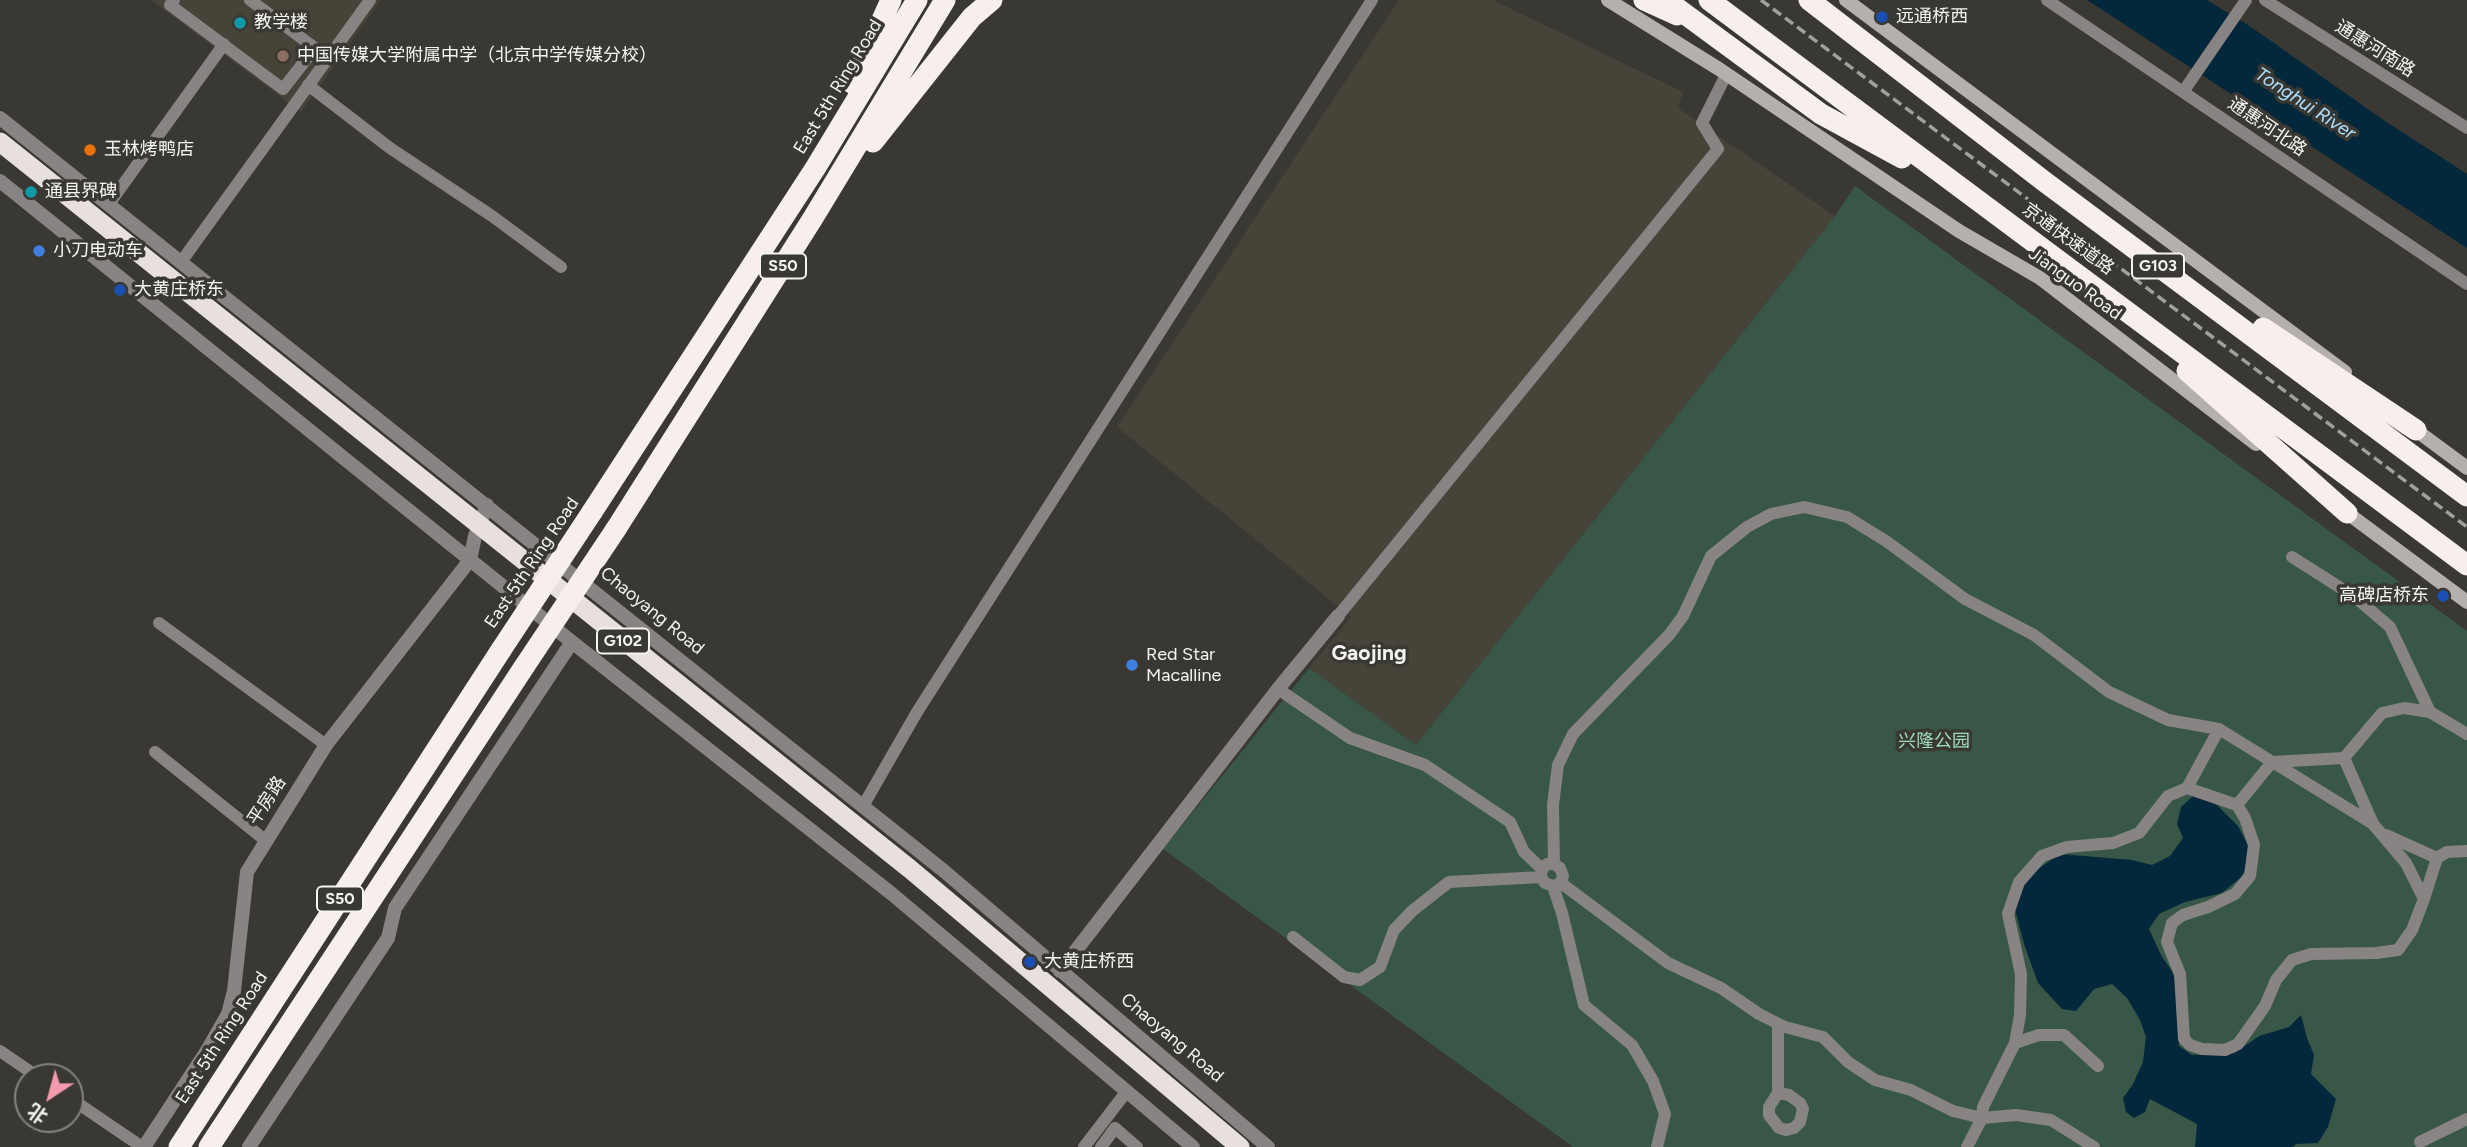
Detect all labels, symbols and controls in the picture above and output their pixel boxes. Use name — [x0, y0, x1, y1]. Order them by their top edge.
place label: 远通桥西 — [1896, 6, 1968, 28]
marker: 远通桥西 — [1874, 9, 1890, 25]
place label: 教学楼 — [254, 12, 308, 34]
marker: 教学楼 — [232, 15, 248, 31]
street label: East 5th Ring Road — [789, 16, 887, 158]
street label: 通惠河南路 — [2331, 16, 2419, 82]
place label: 中国传媒大学附属中学（北京中学传媒分校） — [297, 45, 657, 67]
marker: 中国传媒大学附属中学（北京中学传媒分校） — [275, 48, 291, 64]
water label: Tonghui River — [2250, 63, 2360, 145]
street label: 通惠河北路 — [2224, 93, 2310, 161]
place label: 玉林烤鸭店 — [104, 139, 194, 161]
marker: 玉林烤鸭店 — [82, 142, 98, 158]
place label: 通县界碑 — [45, 181, 117, 203]
marker: 通县界碑 — [23, 184, 39, 200]
street label: 京通快速道路 — [2018, 199, 2118, 279]
place label: 小刀电动车 — [53, 240, 143, 262]
marker: 小刀电动车 — [31, 243, 47, 259]
street label: Jianguo Road — [2024, 243, 2126, 325]
road number: S50 — [760, 254, 806, 278]
road number: G103 — [2132, 254, 2184, 278]
place label: 大黄庄桥东 — [134, 279, 224, 301]
marker: 大黄庄桥东 — [112, 282, 128, 298]
street label: East 5th Ring Road — [480, 494, 584, 632]
street label: Chaoyang Road — [596, 563, 708, 659]
place label: 高碑店桥东 — [2339, 585, 2429, 607]
marker: 高碑店桥东 — [2435, 588, 2451, 604]
road number: G102 — [597, 628, 649, 654]
district label: Gaojing — [1331, 641, 1407, 667]
place label: Red Star Macalline — [1146, 644, 1221, 686]
marker: Red Star Macalline — [1124, 657, 1140, 673]
park label: 兴隆公园 — [1898, 731, 1970, 753]
street label: 平房路 — [243, 772, 291, 830]
road number: S50 — [317, 886, 363, 911]
place label: 大黄庄桥西 — [1044, 951, 1134, 973]
marker: 大黄庄桥西 — [1022, 954, 1038, 970]
street label: East 5th Ring Road — [171, 968, 273, 1108]
street label: Chaoyang Road — [1116, 989, 1228, 1087]
north arrow — [14, 1063, 84, 1133]
text: 北 — [23, 1099, 52, 1129]

